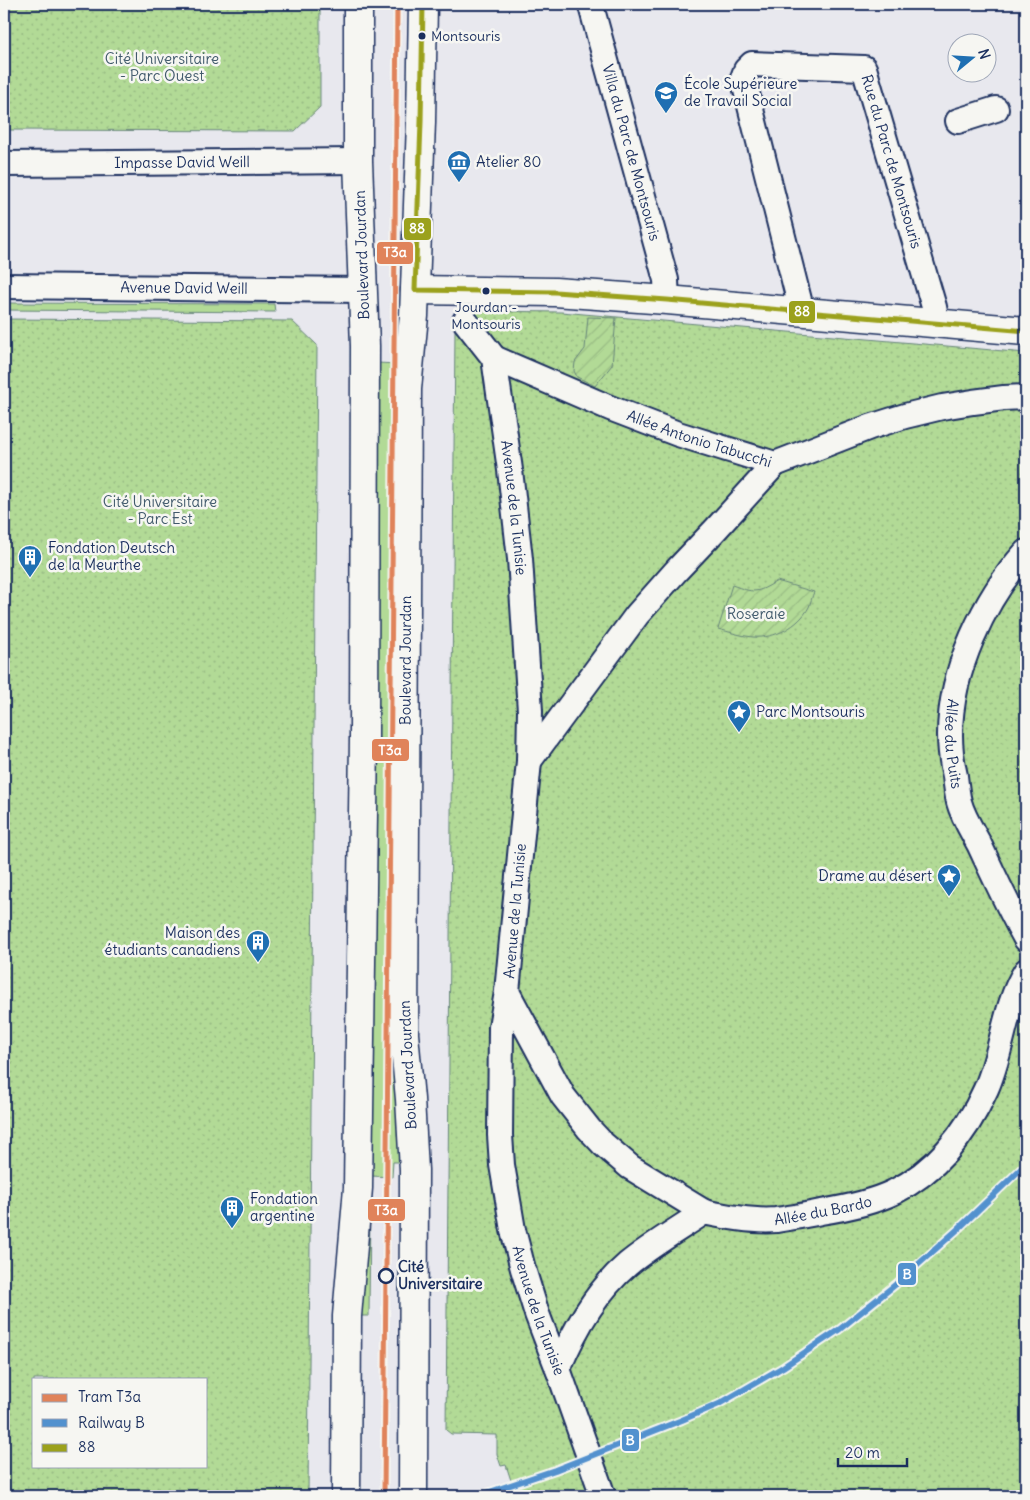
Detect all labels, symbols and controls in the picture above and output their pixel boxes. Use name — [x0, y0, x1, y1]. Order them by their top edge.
place label: Montsouris — [431, 27, 500, 45]
marker: Montsouris — [417, 31, 427, 41]
north arrow — [948, 32, 998, 82]
text: N — [974, 47, 994, 61]
park label: Cité Universitaire - Parc Ouest — [105, 49, 219, 85]
street label: Villa du Parc de Montsouris — [598, 62, 665, 243]
street label: Rue du Parc de Montsouris — [857, 72, 926, 251]
place label: École Supérieure de Travail Social — [684, 74, 797, 110]
school or university icon: École Supérieure de Travail Social — [653, 80, 679, 114]
museum icon: Atelier 80 — [446, 149, 472, 183]
street label: Impasse David Weill — [114, 152, 250, 172]
place label: Atelier 80 — [476, 152, 541, 171]
street label: Boulevard Jourdan — [350, 190, 373, 320]
line badge: 88 — [403, 217, 432, 241]
text: 88 — [409, 219, 425, 237]
line badge: T3a — [376, 241, 414, 265]
text: T3a — [383, 243, 407, 261]
street label: Avenue David Weill — [120, 277, 248, 298]
marker: Jourdan - Montsouris — [481, 286, 491, 296]
place label: Jourdan - Montsouris — [451, 298, 521, 333]
line badge: 88 — [788, 300, 816, 324]
text: 88 — [794, 302, 810, 320]
street label: Allée Antonio Tabucchi — [624, 405, 774, 471]
street label: Avenue de la Tunisie — [497, 439, 531, 576]
park label: Cité Universitaire - Parc Est — [103, 492, 217, 528]
place label: Fondation Deutsch de la Meurthe — [48, 538, 175, 574]
building icon: Fondation Deutsch de la Meurthe — [17, 544, 43, 578]
street label: Boulevard Jourdan — [395, 595, 415, 725]
park label: Roseraie — [727, 604, 785, 623]
street label: Allée du Puits — [941, 698, 966, 790]
place icon: Parc Montsouris — [726, 699, 752, 733]
place label: Parc Montsouris — [756, 702, 865, 721]
line badge: T3a — [371, 738, 410, 762]
text: T3a — [378, 741, 402, 759]
street label: Avenue de la Tunisie — [499, 843, 530, 979]
place icon: Drame au désert — [936, 863, 962, 897]
place label: Drame au désert — [818, 866, 932, 885]
place label: Maison des étudiants canadiens — [104, 923, 240, 959]
building icon: Maison des étudiants canadiens — [245, 929, 271, 963]
street label: Boulevard Jourdan — [395, 1000, 420, 1130]
place label: Fondation argentine — [250, 1189, 318, 1225]
street label: Allée du Bardo — [773, 1191, 874, 1229]
building icon: Fondation argentine — [219, 1195, 245, 1229]
line badge: T3a — [367, 1198, 406, 1222]
text: T3a — [374, 1201, 398, 1219]
street label: Avenue de la Tunisie — [508, 1244, 569, 1378]
place label: Cité Universitaire — [398, 1257, 483, 1293]
line badge: B — [897, 1262, 917, 1286]
text: B — [902, 1265, 912, 1283]
marker: Cité Universitaire — [378, 1268, 394, 1284]
legend — [32, 1378, 208, 1468]
text: Tram T3a — [78, 1387, 141, 1406]
text: Railway B — [78, 1413, 145, 1432]
line badge: B — [621, 1428, 640, 1452]
text: B — [625, 1431, 635, 1449]
scale bar — [838, 1435, 906, 1467]
text: 88 — [78, 1437, 95, 1456]
text: 20 m — [845, 1443, 880, 1462]

